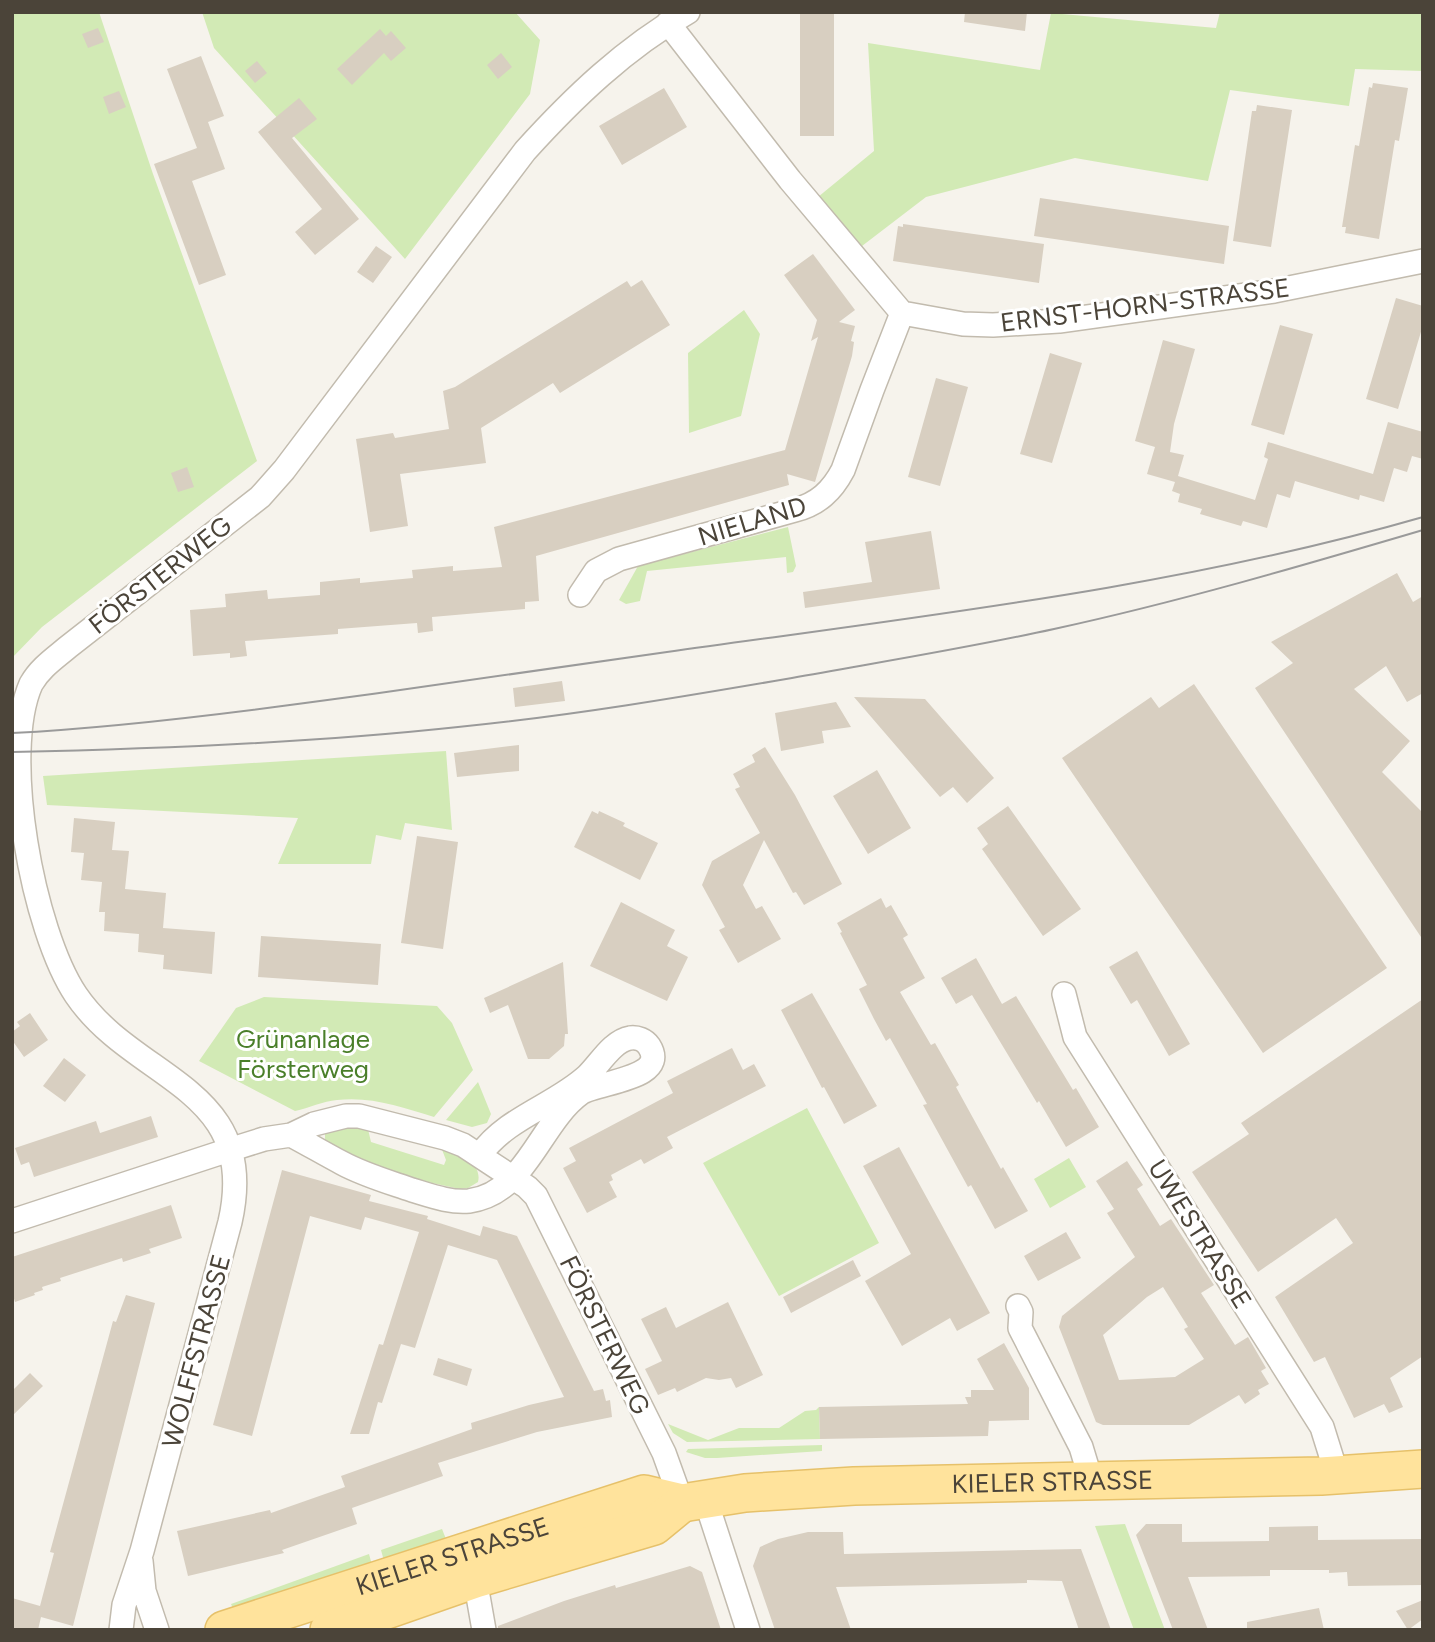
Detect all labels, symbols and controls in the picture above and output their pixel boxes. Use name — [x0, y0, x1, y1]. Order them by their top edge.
street label: ERNST-HORN-STRASSE — [998, 271, 1292, 339]
street label: NIELAND — [694, 489, 810, 553]
street label: FÖRSTERWEG — [82, 509, 238, 641]
park label: Grünanlage Försterweg — [236, 1023, 370, 1085]
street label: UWESTRASSE — [1141, 1153, 1259, 1315]
street label: FÖRSTERWEG — [553, 1250, 657, 1420]
street label: WOLFFSTRASSE — [155, 1251, 237, 1451]
street label: KIELER STRASSE — [951, 1464, 1154, 1500]
street label: KIELER STRASSE — [352, 1510, 553, 1602]

